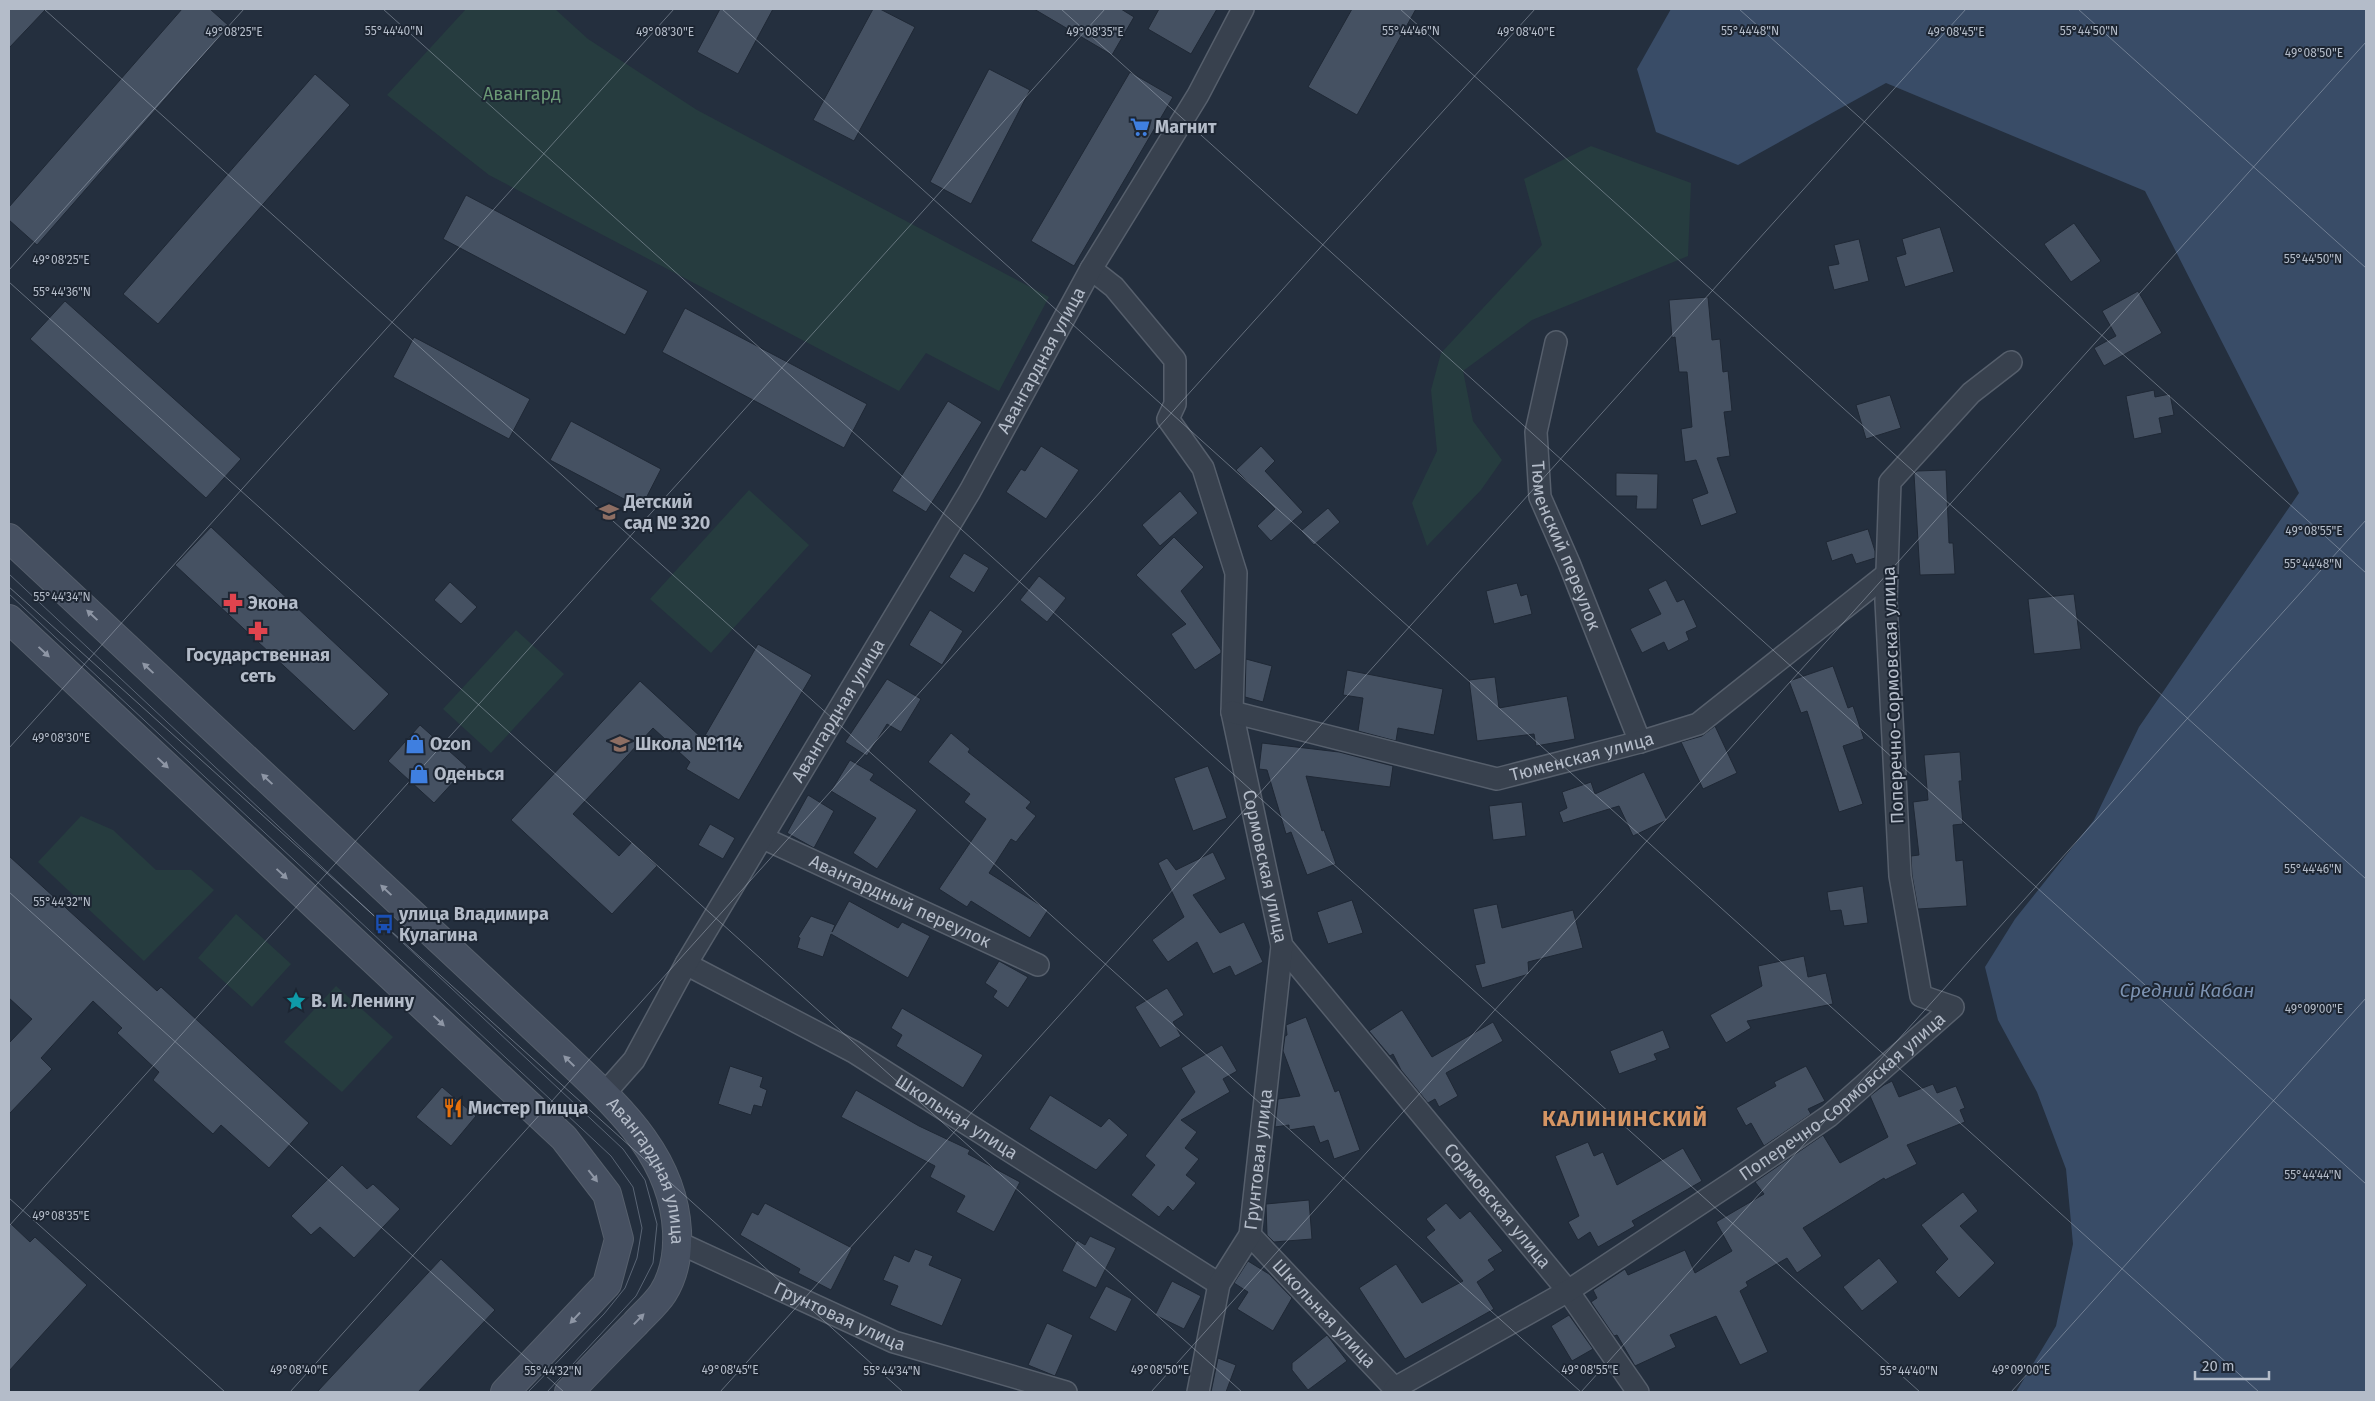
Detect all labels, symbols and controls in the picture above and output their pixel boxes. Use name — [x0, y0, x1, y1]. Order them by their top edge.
text: 55°44'40"N — [365, 24, 423, 38]
text: 55°44'46"N — [1382, 24, 1440, 38]
text: 55°44'48"N — [1721, 24, 1779, 38]
text: 55°44'50"N — [2060, 24, 2118, 38]
text: 49°08'25"E — [205, 25, 263, 39]
text: 49°08'30"E — [636, 25, 694, 39]
text: 49°08'35"E — [1066, 25, 1124, 39]
text: 49°08'40"E — [1497, 25, 1555, 39]
text: 49°08'45"E — [1927, 25, 1985, 39]
text: 49°08'50"E — [2285, 46, 2343, 60]
park label: Авангард — [483, 83, 561, 105]
supermarket icon: Магнит — [1129, 116, 1151, 138]
place label: Магнит — [1155, 116, 1217, 138]
text: 55°44'50"N — [2284, 252, 2342, 266]
text: 49°08'25"E — [32, 253, 90, 267]
street label: Авангардная улица — [992, 283, 1090, 437]
text: 55°44'36"N — [33, 285, 91, 299]
street label: Тюменский переулок — [1527, 460, 1606, 634]
place label: Детский сад № 320 — [623, 491, 710, 534]
school or university icon: Детский сад № 320 — [598, 501, 620, 523]
text: 49°08'55"E — [2285, 524, 2343, 538]
text: 55°44'48"N — [2284, 557, 2342, 571]
street label: Поперечно-Сормовская улица — [1878, 566, 1908, 824]
text: 55°44'34"N — [33, 590, 91, 604]
pharmacy icon: Экона — [222, 592, 244, 614]
place label: Экона — [248, 592, 298, 614]
one-way arrow — [86, 609, 98, 621]
pharmacy icon: Государственная сеть — [247, 620, 269, 642]
street label: Авангардная улица — [787, 635, 890, 786]
place label: Государственная сеть — [186, 644, 330, 687]
one-way arrow — [38, 646, 50, 658]
one-way arrow — [143, 662, 155, 674]
street label: Тюменская улица — [1508, 727, 1657, 786]
text: 49°08'30"E — [32, 731, 90, 745]
shop icon: Ozon — [404, 733, 426, 755]
place label: Ozon — [430, 733, 471, 755]
school or university icon: Школа №114 — [609, 733, 631, 755]
place label: Школа №114 — [635, 733, 743, 755]
one-way arrow — [157, 757, 169, 769]
shop icon: Оденься — [408, 763, 430, 785]
place label: Оденься — [434, 763, 505, 785]
one-way arrow — [262, 773, 274, 785]
street label: Сормовская улица — [1238, 788, 1292, 945]
street label: Авангардный переулок — [806, 850, 995, 953]
text: 55°44'46"N — [2284, 862, 2342, 876]
one-way arrow — [275, 868, 287, 880]
one-way arrow — [381, 884, 393, 896]
text: 55°44'32"N — [33, 895, 91, 909]
place label: улица Владимира Кулагина — [398, 903, 549, 946]
bus stop icon: улица Владимира Кулагина — [373, 913, 395, 935]
water label: Средний Кабан — [2120, 979, 2254, 1002]
place icon: В. И. Ленину — [285, 990, 307, 1012]
place label: В. И. Ленину — [311, 990, 415, 1012]
text: 49°09'00"E — [2285, 1002, 2343, 1016]
street label: Поперечно-Сормовская улица — [1735, 1008, 1950, 1186]
one-way arrow — [432, 1015, 444, 1027]
one-way arrow — [563, 1055, 575, 1067]
street label: Школьная улица — [891, 1070, 1022, 1164]
street label: Грунтовая улица — [1240, 1088, 1277, 1231]
street label: Авангардная улица — [602, 1093, 688, 1245]
restaurant icon: Мистер Пицца — [442, 1097, 464, 1119]
place label: Мистер Пицца — [468, 1097, 588, 1119]
district label: КАЛИНИНСКИЙ — [1542, 1105, 1708, 1132]
street label: Сормовская улица — [1439, 1139, 1556, 1273]
text: 55°44'44"N — [2284, 1168, 2342, 1182]
one-way arrow — [588, 1169, 599, 1182]
text: 49°08'35"E — [32, 1209, 90, 1223]
street label: Школьная улица — [1268, 1255, 1381, 1373]
street label: Грунтовая улица — [770, 1277, 908, 1356]
one-way arrow — [569, 1312, 581, 1324]
one-way arrow — [633, 1313, 645, 1325]
scale bar — [2195, 1348, 2269, 1380]
text: 20 m — [2202, 1357, 2235, 1375]
text: 49°08'40"E — [270, 1363, 328, 1377]
text: 49°08'45"E — [701, 1363, 759, 1377]
text: 49°08'50"E — [1131, 1363, 1189, 1377]
text: 49°08'55"E — [1561, 1363, 1619, 1377]
text: 49°09'00"E — [1992, 1363, 2050, 1377]
text: 55°44'32"N — [524, 1364, 582, 1378]
text: 55°44'34"N — [863, 1364, 921, 1378]
text: 55°44'40"N — [1880, 1364, 1938, 1378]

